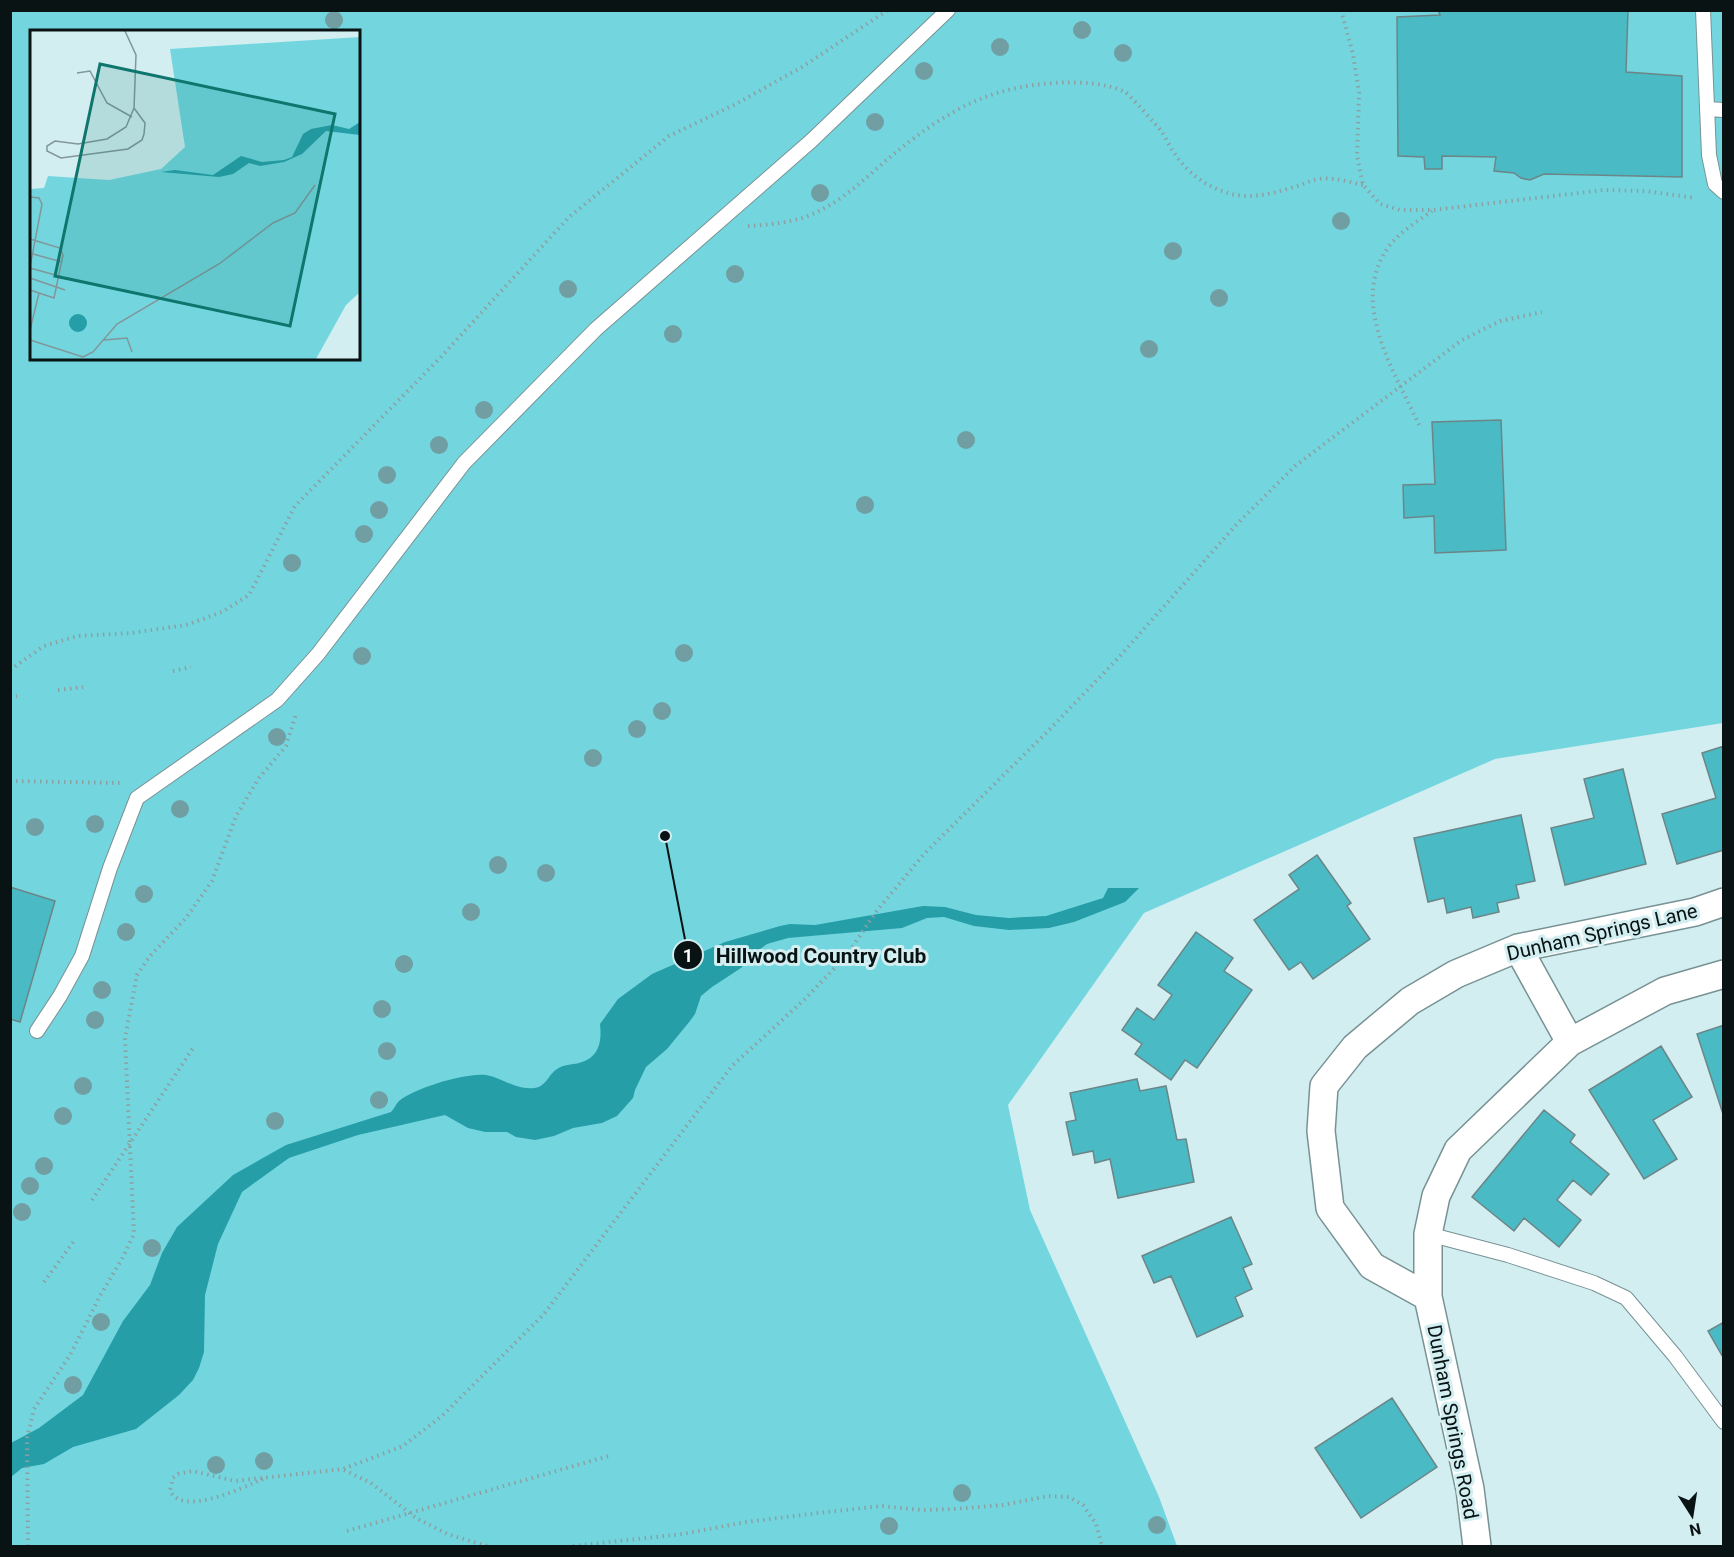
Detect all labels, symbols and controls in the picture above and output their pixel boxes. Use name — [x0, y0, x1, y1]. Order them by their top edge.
inset map — [30, 30, 360, 360]
street label: Dunham Springs Lane — [1504, 898, 1700, 966]
callout: Hillwood Country Club — [673, 936, 938, 975]
text: Hillwood Country Club — [716, 944, 926, 968]
text: 1 — [683, 945, 693, 966]
street label: Dunham Springs Road — [1422, 1323, 1484, 1521]
north arrow — [1662, 1485, 1722, 1545]
text: N — [1688, 1519, 1703, 1540]

